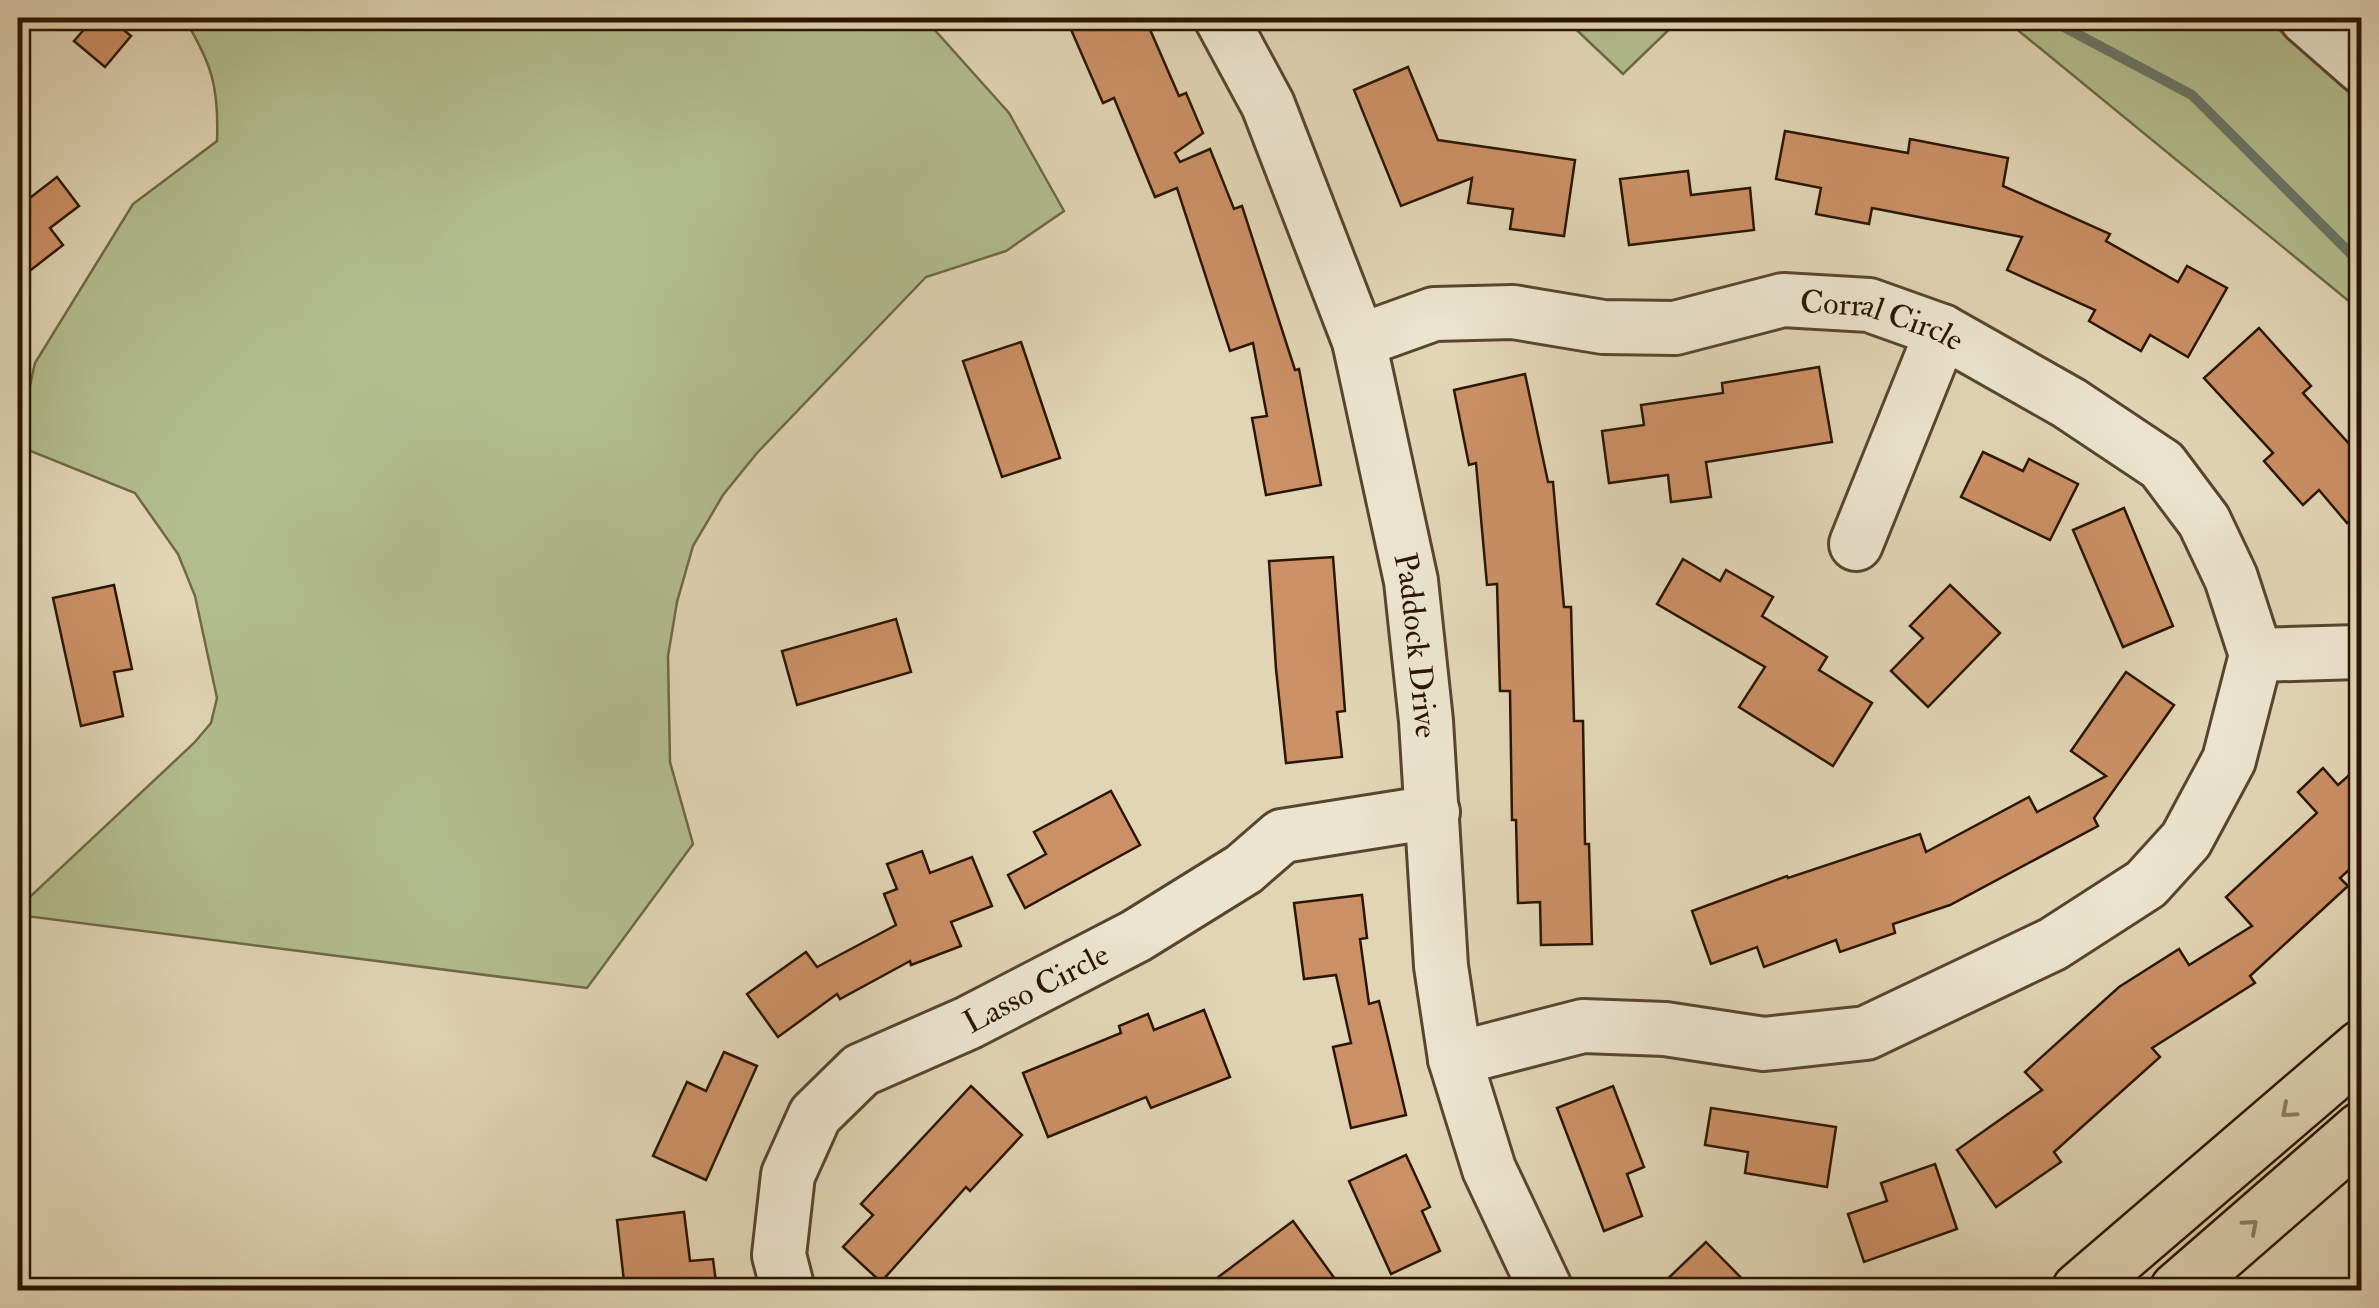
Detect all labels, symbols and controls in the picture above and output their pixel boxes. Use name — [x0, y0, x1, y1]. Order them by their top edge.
street label: Corral Circle — [1799, 282, 1971, 360]
street label: Paddock Drive — [1384, 549, 1446, 739]
street label: Lasso Circle — [957, 935, 1116, 1043]
one-way arrow — [2281, 1099, 2299, 1117]
one-way arrow — [2240, 1219, 2258, 1237]

